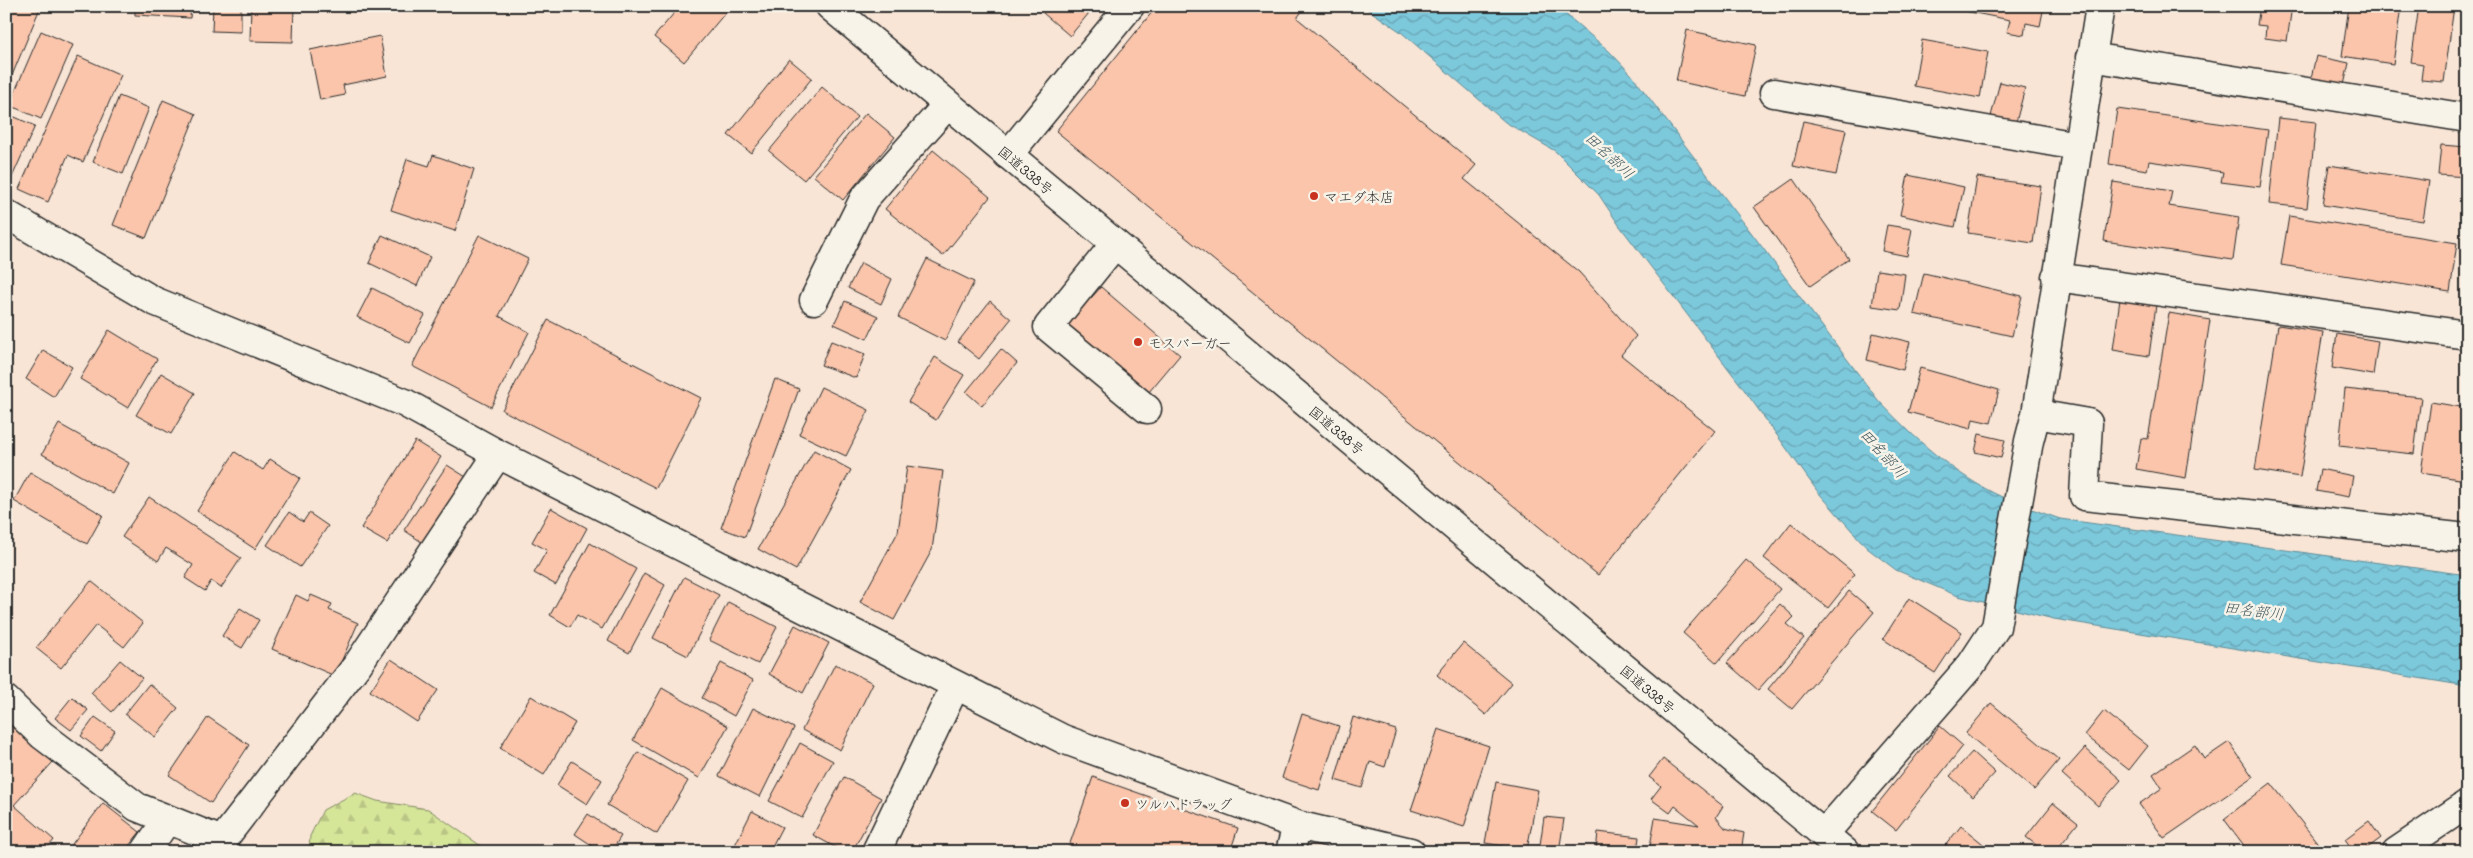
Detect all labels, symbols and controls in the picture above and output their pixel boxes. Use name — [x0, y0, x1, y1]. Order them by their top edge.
water label: 田名部川 — [1581, 127, 1639, 183]
street label: 国道338号 — [994, 141, 1058, 199]
place label: マエダ本店 — [1324, 187, 1394, 206]
marker: マエダ本店 — [1308, 190, 1320, 202]
place label: モスバーガー — [1148, 333, 1232, 352]
marker: モスバーガー — [1132, 336, 1144, 348]
street label: 国道338号 — [1305, 401, 1369, 459]
water label: 田名部川 — [1856, 424, 1912, 482]
water label: 田名部川 — [2223, 596, 2285, 624]
street label: 国道338号 — [1616, 660, 1680, 718]
place label: ツルハドラッグ — [1135, 794, 1232, 813]
marker: ツルハドラッグ — [1119, 797, 1131, 809]

